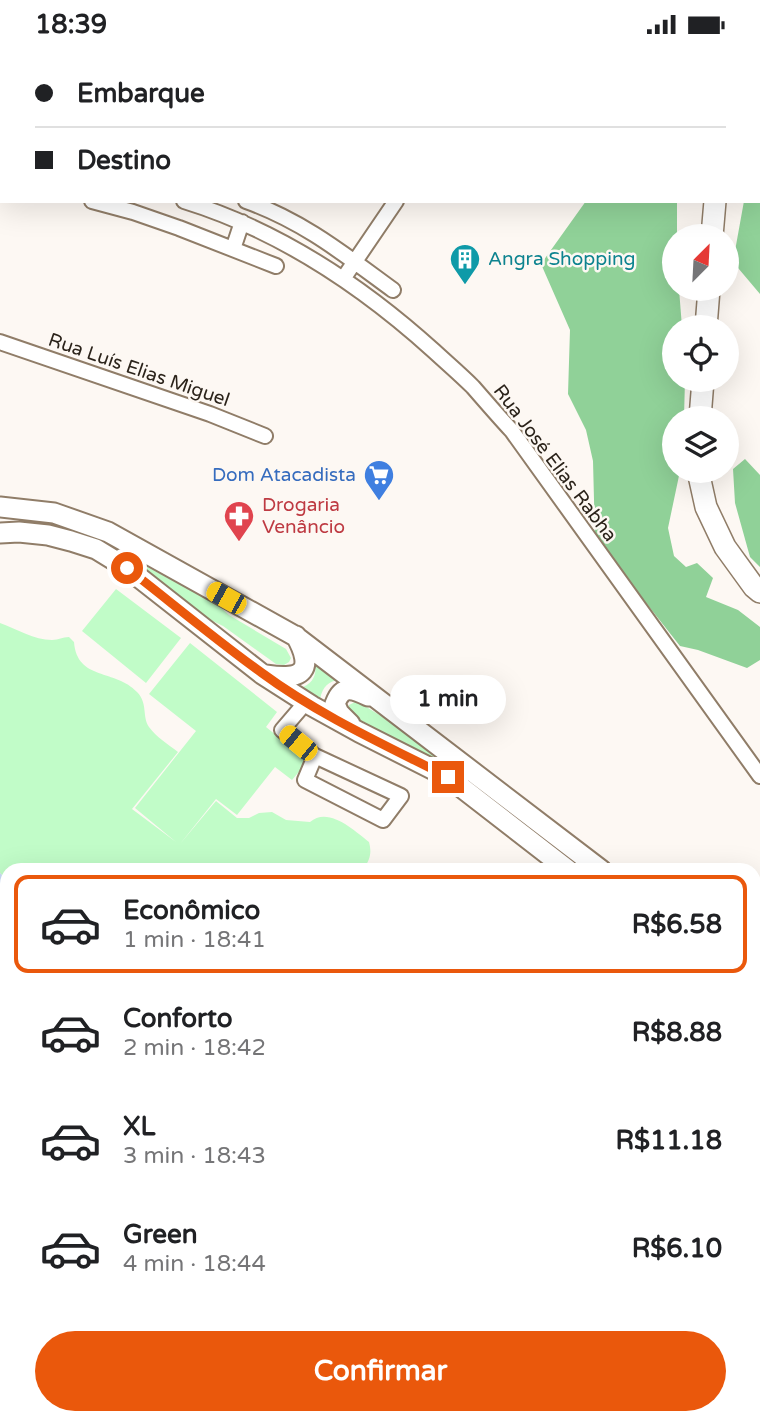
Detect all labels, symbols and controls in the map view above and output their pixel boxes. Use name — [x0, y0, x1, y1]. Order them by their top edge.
text: 18:39 — [35, 9, 107, 40]
text: Embarque — [77, 78, 205, 109]
text: Destino — [77, 145, 171, 176]
north arrow — [662, 224, 738, 301]
map controls — [662, 224, 739, 483]
building icon: Angra Shopping — [448, 242, 482, 286]
place label: Angra Shopping — [488, 248, 635, 270]
button: locate — [662, 315, 739, 392]
street label: Rua Luís Elias Miguel — [45, 329, 233, 411]
street label: Rua José Elias Rabha — [489, 380, 621, 546]
button: layers — [662, 406, 739, 483]
supermarket icon: Dom Atacadista — [362, 458, 396, 502]
place label: Dom Atacadista — [212, 464, 356, 486]
place label: Drogaria Venâncio — [262, 494, 345, 538]
pharmacy icon: Drogaria Venâncio — [222, 499, 256, 543]
route start — [111, 552, 143, 584]
car — [203, 579, 250, 617]
callout: 1 min — [390, 675, 506, 725]
text: 1 min — [417, 685, 479, 713]
car — [276, 722, 321, 764]
route end — [432, 761, 464, 793]
icon: car — [39, 893, 102, 956]
text: Econômico — [123, 895, 260, 926]
text: R$6.58 — [632, 909, 722, 940]
text: 1 min · 18:41 — [123, 926, 266, 954]
icon: car — [39, 1001, 102, 1064]
text: Conforto — [123, 1003, 232, 1034]
text: R$8.88 — [632, 1017, 722, 1048]
text: 2 min · 18:42 — [123, 1034, 266, 1062]
icon: car — [39, 1109, 102, 1172]
text: XL — [123, 1111, 155, 1142]
text: R$11.18 — [615, 1125, 722, 1156]
text: 3 min · 18:43 — [123, 1142, 266, 1170]
icon: car — [39, 1217, 102, 1280]
text: Green — [123, 1219, 198, 1250]
text: R$6.10 — [632, 1233, 722, 1264]
text: 4 min · 18:44 — [123, 1250, 266, 1278]
button: Confirmar — [35, 1331, 726, 1411]

